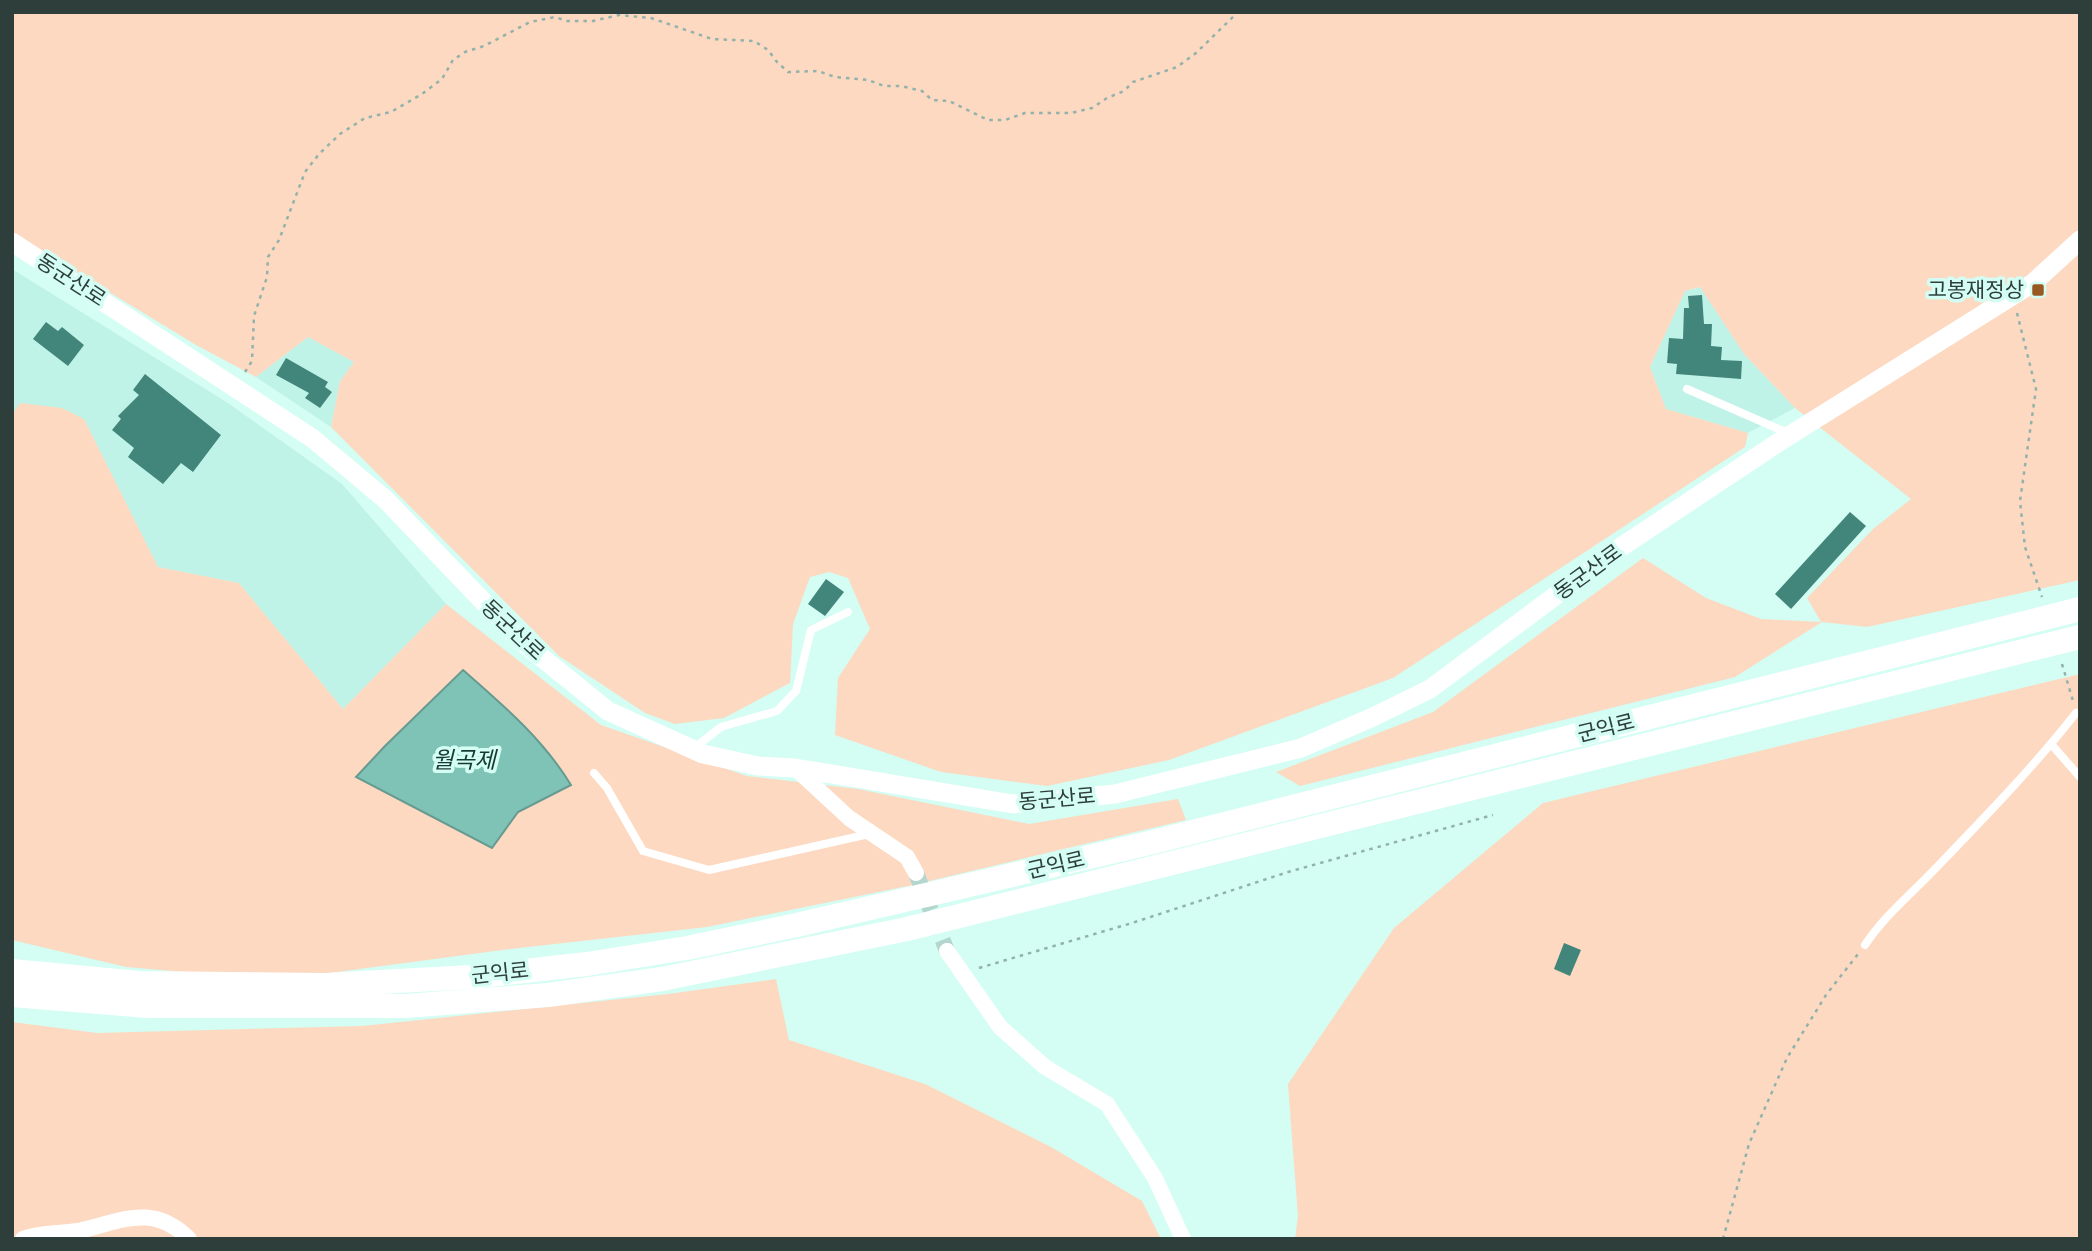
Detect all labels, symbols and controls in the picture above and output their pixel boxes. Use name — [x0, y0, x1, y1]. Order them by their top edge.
street label: 동군산로 — [31, 246, 112, 313]
place label: 고봉재정상 — [1927, 275, 2024, 304]
marker: 고봉재정상 — [2030, 282, 2046, 298]
street label: 동군산로 — [1548, 537, 1627, 606]
street label: 동군산로 — [475, 593, 551, 667]
street label: 군익로 — [1574, 706, 1638, 749]
water label: 월곡제 — [432, 744, 499, 776]
street label: 동군산로 — [1017, 781, 1097, 816]
street label: 군익로 — [1024, 844, 1087, 885]
street label: 군익로 — [470, 955, 530, 990]

